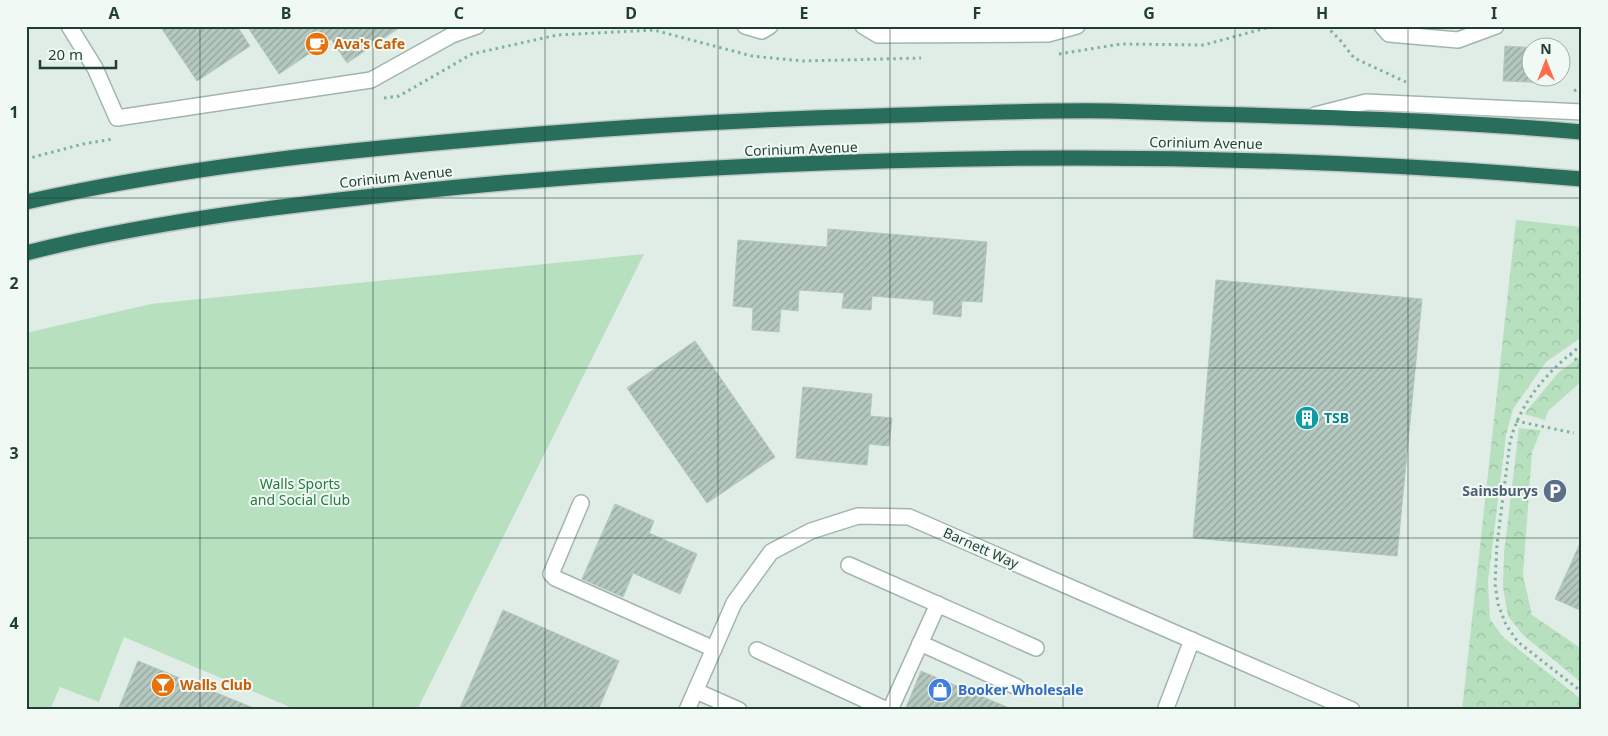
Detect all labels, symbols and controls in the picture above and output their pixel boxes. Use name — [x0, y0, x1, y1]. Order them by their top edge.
text: A — [108, 2, 120, 24]
text: B — [281, 2, 291, 24]
text: C — [454, 2, 464, 24]
text: D — [625, 2, 637, 24]
text: E — [800, 2, 809, 24]
text: F — [973, 2, 981, 24]
text: G — [1143, 2, 1155, 24]
text: H — [1316, 2, 1328, 24]
text: I — [1491, 2, 1497, 24]
cafe icon: Ava's Cafe — [304, 31, 330, 57]
place label: Ava's Cafe — [334, 34, 405, 53]
scale bar — [40, 38, 116, 70]
north arrow — [1520, 38, 1570, 88]
text: N — [1540, 39, 1552, 58]
text: 20 m — [48, 44, 83, 64]
text: 1 — [9, 101, 19, 123]
street label: Corinium Avenue — [1149, 132, 1263, 153]
street label: Corinium Avenue — [744, 137, 858, 160]
street label: Corinium Avenue — [339, 161, 453, 192]
text: 2 — [9, 272, 19, 294]
building icon: TSB — [1294, 405, 1320, 431]
place label: TSB — [1324, 408, 1349, 427]
text: 3 — [9, 442, 19, 464]
park label: Walls Sports and Social Club — [250, 474, 350, 509]
parking icon: Sainsburys — [1542, 478, 1568, 504]
place label: Sainsburys — [1462, 481, 1538, 500]
street label: Barnett Way — [940, 522, 1023, 573]
text: 4 — [9, 612, 19, 634]
bar icon: Walls Club — [150, 672, 176, 698]
place label: Walls Club — [180, 675, 252, 694]
shop icon: Booker Wholesale — [927, 677, 953, 703]
place label: Booker Wholesale — [958, 680, 1084, 699]

